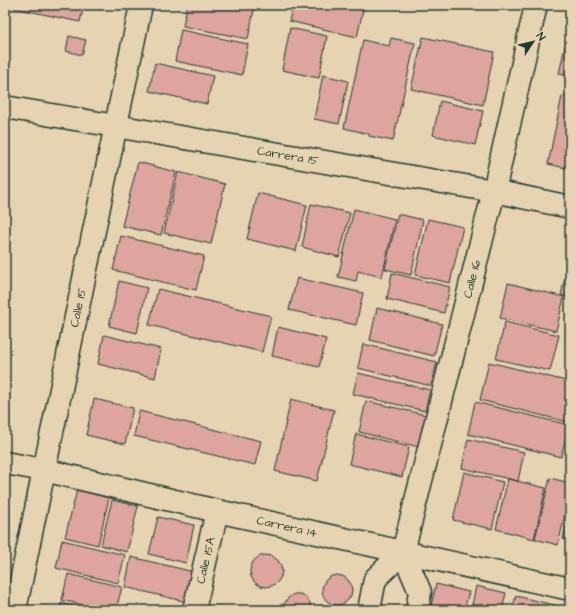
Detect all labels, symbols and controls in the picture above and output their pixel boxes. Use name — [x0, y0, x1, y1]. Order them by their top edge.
north arrow — [513, 22, 553, 62]
text: N — [533, 29, 549, 44]
street label: Carrera 15 — [256, 142, 320, 169]
street label: Calle 16 — [459, 258, 485, 300]
street label: Calle 15 — [66, 286, 90, 329]
street label: Carrera 14 — [255, 511, 319, 541]
street label: Calle 15A — [192, 535, 219, 585]

